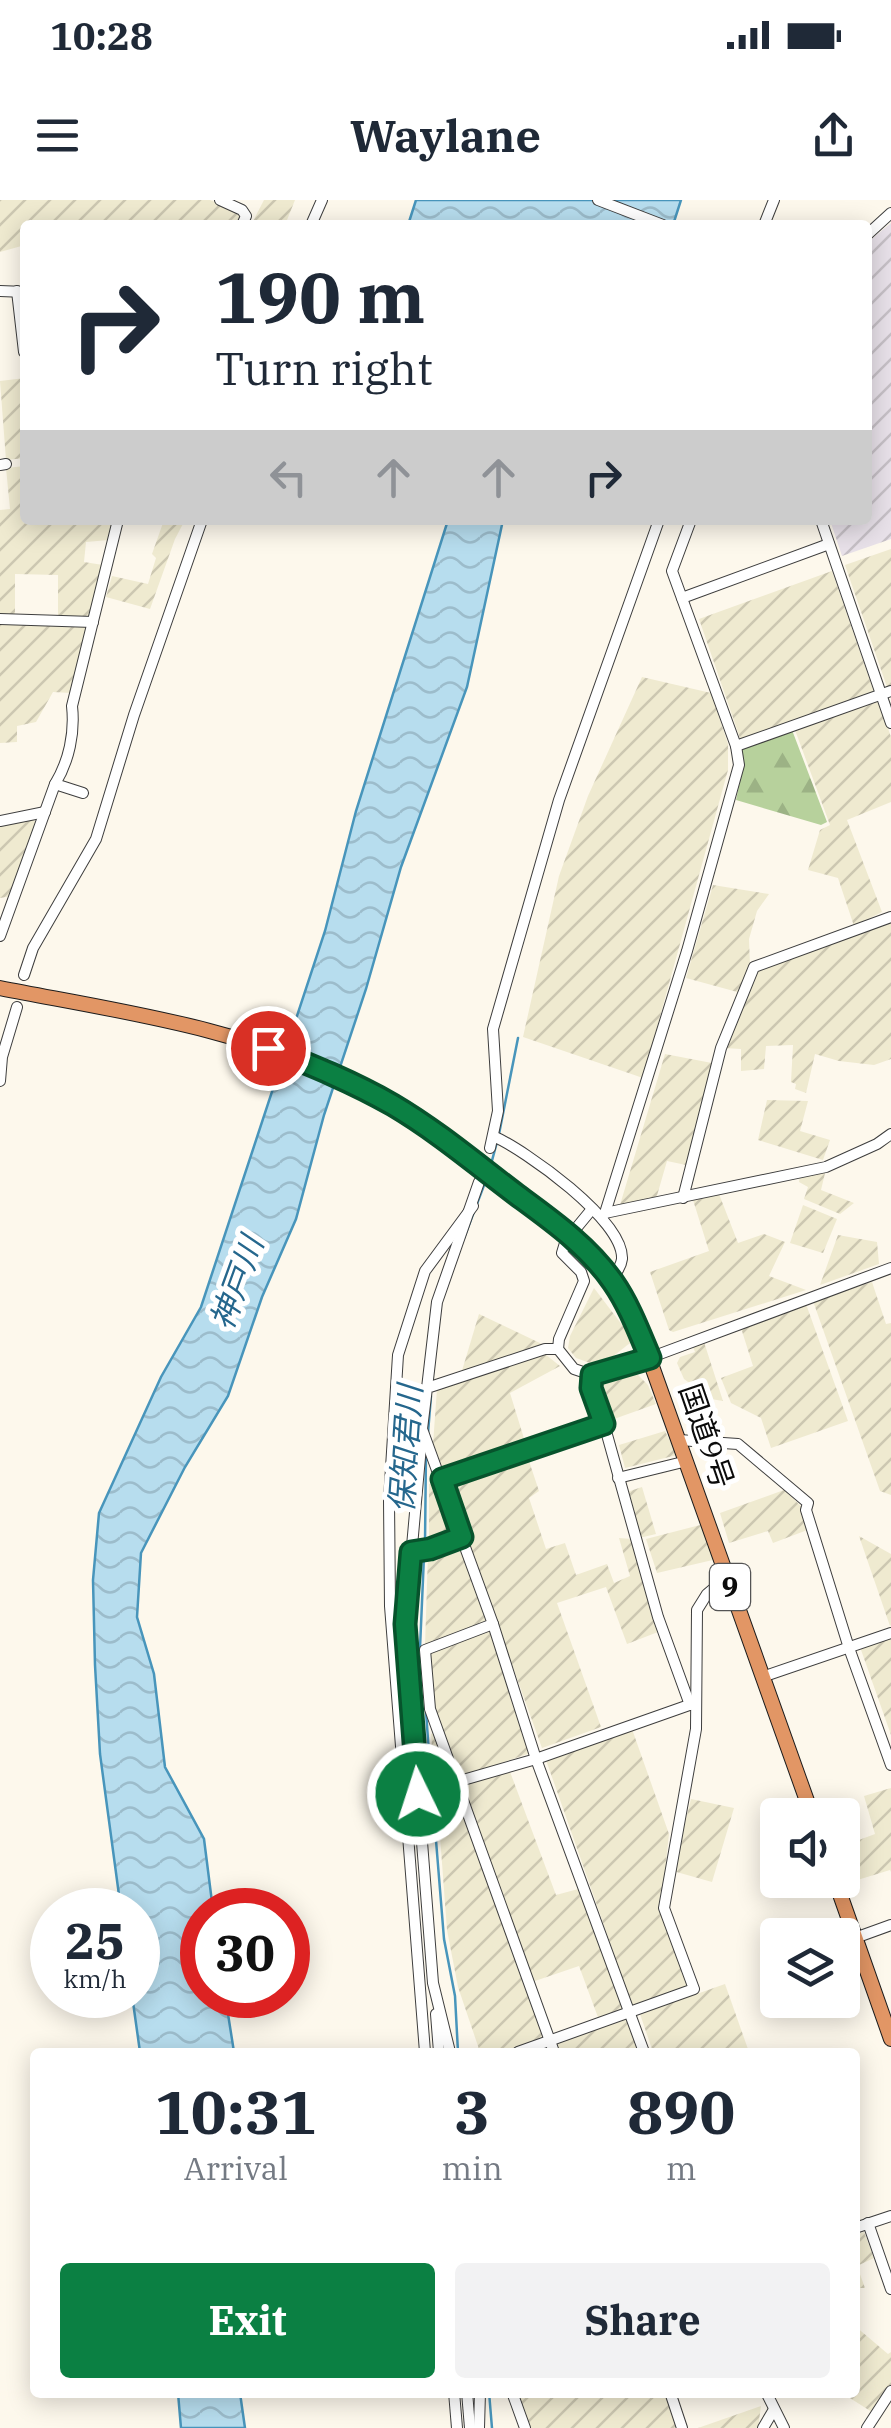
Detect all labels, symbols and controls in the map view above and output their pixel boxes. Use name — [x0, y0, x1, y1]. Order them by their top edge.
text: 10:28 — [50, 11, 153, 60]
text: Waylane — [350, 106, 541, 164]
icon: menu — [30, 108, 85, 163]
icon: share — [806, 108, 861, 163]
text: 190 m — [215, 251, 425, 342]
icon: right — [50, 260, 180, 390]
text: Turn right — [215, 339, 433, 397]
icon: left — [261, 450, 316, 505]
icon: ahead — [366, 450, 421, 505]
icon: ahead — [471, 450, 526, 505]
icon: right — [576, 450, 631, 505]
pin — [226, 1006, 311, 1091]
icon: arrive — [241, 1021, 296, 1076]
water label: 神戸川 — [200, 1228, 273, 1335]
street label: 国道9号 — [671, 1378, 743, 1493]
water label: 保知君川 — [380, 1381, 431, 1514]
road number: 9 — [710, 1564, 750, 1610]
position arrow — [366, 1742, 470, 1846]
map controls — [760, 1798, 860, 2018]
button: sound — [760, 1798, 860, 1898]
speed limit sign: 30 — [180, 1888, 310, 2018]
text: 25 — [65, 1908, 125, 1973]
button: layers — [760, 1918, 860, 2018]
text: km/h — [63, 1962, 127, 1995]
text: 10:31 — [155, 2072, 317, 2151]
text: 3 — [454, 2072, 490, 2151]
text: 890 — [627, 2072, 735, 2151]
text: Arrival — [184, 2147, 288, 2189]
text: min — [442, 2147, 503, 2189]
text: m — [666, 2147, 697, 2189]
button: Exit — [60, 2263, 435, 2378]
button: Share — [455, 2263, 830, 2378]

